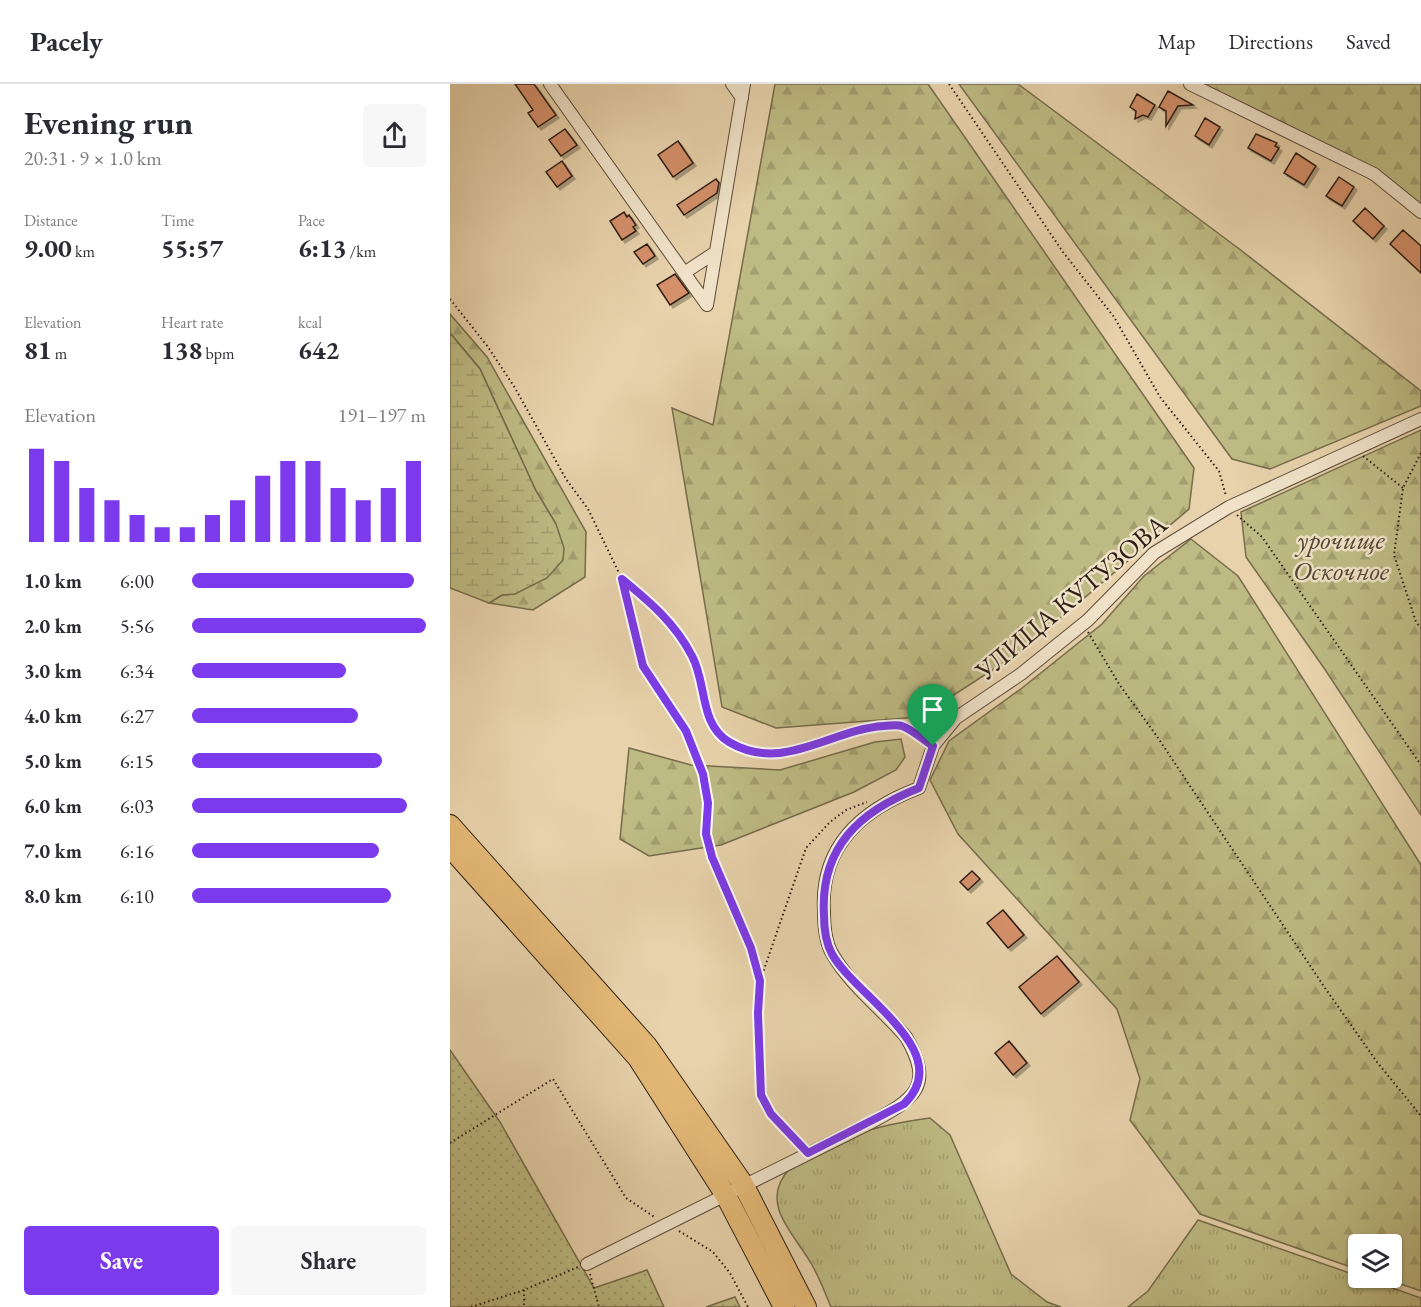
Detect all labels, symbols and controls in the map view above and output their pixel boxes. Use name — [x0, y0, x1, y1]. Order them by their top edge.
text: Pacely — [30, 23, 103, 59]
text: Map — [1158, 28, 1195, 55]
text: Directions — [1228, 28, 1313, 55]
text: Saved — [1346, 28, 1391, 55]
text: Evening run — [24, 101, 193, 144]
button: share — [363, 104, 426, 167]
text: 20:31 · 9 × 1.0 km — [24, 145, 162, 171]
text: Distance — [24, 210, 77, 231]
text: Time — [161, 210, 194, 231]
text: Pace — [298, 210, 325, 231]
text: 9.00 — [24, 231, 72, 265]
text: 55:57 — [161, 231, 223, 265]
text: 6:13 — [298, 231, 347, 265]
text: km — [72, 241, 95, 262]
text: /km — [347, 241, 376, 262]
text: Elevation — [24, 312, 82, 333]
text: Heart rate — [161, 312, 223, 333]
text: kcal — [298, 312, 322, 333]
text: 81 — [24, 333, 52, 367]
text: 138 — [161, 333, 202, 367]
text: 642 — [298, 333, 339, 367]
text: m — [52, 343, 67, 364]
text: bpm — [202, 343, 234, 364]
text: Elevation — [24, 402, 96, 428]
text: 191–197 m — [338, 402, 426, 428]
street label: УЛИЦА КУТУЗОВА — [967, 506, 1174, 688]
park label: урочище Оскочное — [1293, 522, 1390, 588]
text: 1.0 km — [24, 568, 82, 594]
text: 6:00 — [120, 568, 154, 594]
text: 2.0 km — [24, 613, 82, 639]
text: 5:56 — [120, 613, 154, 639]
text: 3.0 km — [24, 658, 82, 684]
text: 6:34 — [120, 658, 154, 684]
pin — [907, 684, 958, 746]
icon: arrive — [916, 693, 949, 726]
text: 4.0 km — [24, 703, 82, 729]
text: 6:27 — [120, 703, 154, 729]
text: 5.0 km — [24, 748, 82, 774]
text: 6:15 — [120, 748, 154, 774]
text: 6.0 km — [24, 793, 82, 819]
text: 6:03 — [120, 793, 154, 819]
text: 7.0 km — [24, 838, 82, 864]
text: 6:16 — [120, 838, 154, 864]
text: 8.0 km — [24, 883, 82, 909]
text: 6:10 — [120, 883, 154, 909]
button: Save — [24, 1226, 219, 1295]
button: Share — [231, 1226, 426, 1295]
map controls — [1348, 1234, 1402, 1288]
button: layers — [1348, 1234, 1402, 1288]

